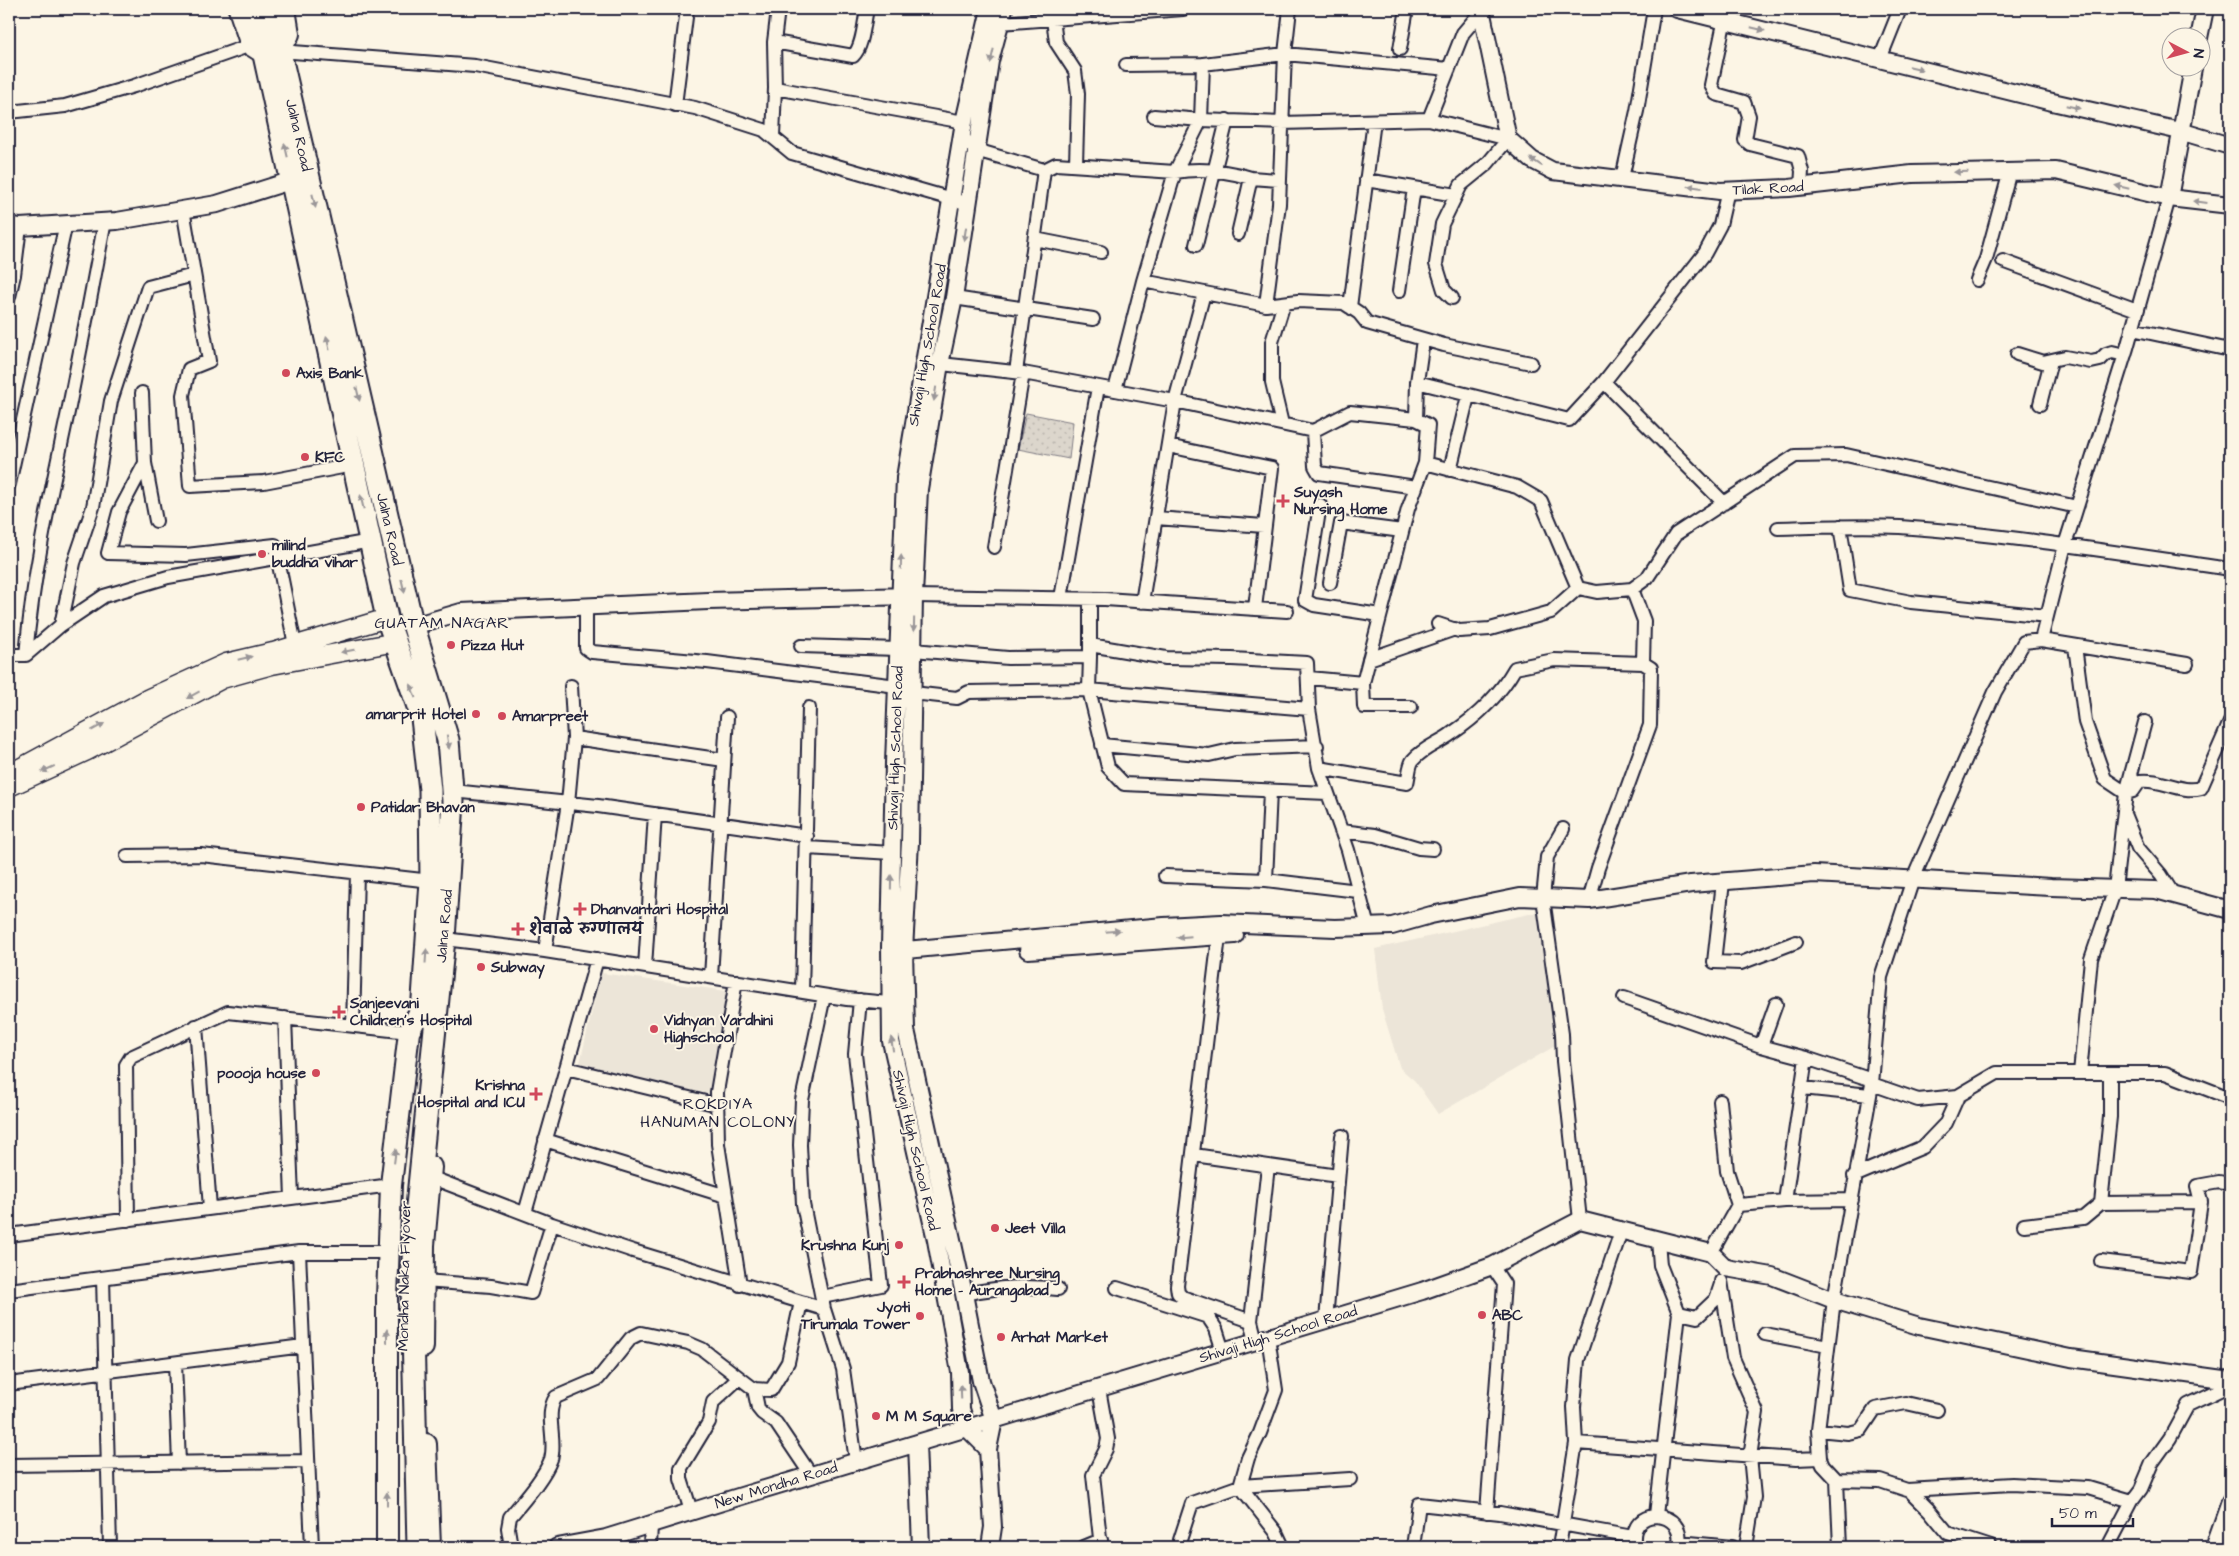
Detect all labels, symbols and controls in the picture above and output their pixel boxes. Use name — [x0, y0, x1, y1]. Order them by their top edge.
one-way arrow — [1750, 25, 1765, 33]
north arrow — [2162, 28, 2212, 78]
one-way arrow — [988, 48, 996, 64]
text: N — [2188, 48, 2208, 59]
one-way arrow — [1908, 64, 1923, 72]
street label: Jalna Road — [280, 97, 317, 174]
one-way arrow — [2066, 103, 2081, 111]
one-way arrow — [282, 143, 290, 158]
one-way arrow — [1529, 157, 1542, 167]
one-way arrow — [1953, 168, 1969, 176]
street label: Tilak Road — [1732, 176, 1804, 201]
one-way arrow — [1687, 183, 1703, 191]
one-way arrow — [2114, 183, 2129, 191]
one-way arrow — [310, 194, 318, 209]
one-way arrow — [2191, 198, 2207, 206]
one-way arrow — [960, 226, 968, 242]
street label: Shivaji High School Road — [903, 262, 953, 428]
one-way arrow — [323, 335, 331, 351]
place label: Axis Bank — [296, 363, 364, 384]
marker: Axis Bank — [280, 367, 292, 379]
one-way arrow — [930, 386, 938, 402]
one-way arrow — [354, 387, 362, 402]
place label: KFC — [315, 447, 345, 468]
marker: KFC — [299, 451, 311, 463]
place label: Suyash Nursing Home — [1293, 482, 1388, 522]
street label: Jalna Road — [371, 491, 408, 568]
marker: Suyash Nursing Home — [1276, 494, 1290, 508]
one-way arrow — [358, 495, 366, 510]
place label: milind buddha vihar — [272, 535, 359, 573]
marker: milind buddha vihar — [256, 548, 268, 560]
one-way arrow — [898, 554, 906, 570]
one-way arrow — [399, 579, 407, 594]
district label: GUATAM NAGAR — [374, 612, 510, 634]
one-way arrow — [910, 617, 918, 633]
place label: Pizza Hut — [461, 635, 525, 656]
marker: Pizza Hut — [445, 639, 457, 651]
one-way arrow — [340, 647, 355, 655]
one-way arrow — [238, 654, 253, 662]
street label: Shivaji High School Road — [882, 665, 910, 831]
one-way arrow — [409, 683, 417, 698]
one-way arrow — [185, 691, 200, 699]
place label: amarprit Hotel — [365, 704, 467, 725]
place label: Amarpreet — [512, 706, 589, 727]
marker: amarprit Hotel — [470, 708, 482, 720]
marker: Amarpreet — [496, 710, 508, 722]
one-way arrow — [92, 722, 105, 731]
one-way arrow — [444, 735, 452, 751]
one-way arrow — [41, 766, 55, 774]
place label: Patidar Bhavan — [371, 797, 475, 818]
marker: Patidar Bhavan — [355, 801, 367, 813]
one-way arrow — [887, 874, 895, 890]
street label: Jalna Road — [431, 888, 458, 964]
place label: Dhanvantari Hospital — [591, 899, 729, 920]
marker: Dhanvantari Hospital — [573, 902, 587, 916]
place label: शेवाळे रुग्णालय — [529, 916, 644, 940]
marker: शेवाळे रुग्णालय — [511, 922, 525, 936]
one-way arrow — [1105, 927, 1121, 935]
one-way arrow — [1176, 933, 1192, 941]
one-way arrow — [423, 948, 431, 964]
place label: Subway — [490, 957, 545, 979]
marker: Subway — [475, 961, 487, 973]
place label: Sanjeevani Children's Hospital — [349, 993, 473, 1031]
marker: Sanjeevani Children's Hospital — [332, 1005, 346, 1019]
place label: Vidnyan Vardhini Highschool — [663, 1010, 773, 1050]
marker: Vidnyan Vardhini Highschool — [648, 1023, 660, 1035]
one-way arrow — [888, 1036, 896, 1052]
place label: poooja house — [217, 1063, 306, 1084]
marker: poooja house — [310, 1067, 322, 1079]
street label: Shivaji High School Road — [886, 1068, 944, 1233]
place label: Krishna Hospital and ICU — [417, 1075, 526, 1113]
marker: Krishna Hospital and ICU — [529, 1087, 543, 1101]
district label: ROKDIYA HANUMAN COLONY — [640, 1093, 796, 1133]
one-way arrow — [391, 1148, 399, 1164]
street label: Mondha Naka Flyover — [393, 1201, 417, 1351]
place label: Jeet Villa — [1004, 1218, 1066, 1239]
marker: Jeet Villa — [989, 1222, 1001, 1234]
place label: Krushna Kunj — [801, 1235, 889, 1256]
marker: Krushna Kunj — [893, 1239, 905, 1251]
place label: Prabhashree Nursing Home - Aurangabad — [915, 1263, 1060, 1303]
marker: Prabhashree Nursing Home - Aurangabad — [897, 1275, 911, 1289]
place label: Jyoti Tirumala Tower — [800, 1297, 911, 1335]
street label: Shivaji High School Road — [1196, 1300, 1360, 1370]
place label: ABC — [1492, 1305, 1523, 1326]
marker: ABC — [1476, 1309, 1488, 1321]
marker: Jyoti Tirumala Tower — [914, 1310, 926, 1322]
place label: Arhat Market — [1011, 1327, 1109, 1348]
one-way arrow — [383, 1328, 391, 1344]
marker: Arhat Market — [995, 1331, 1007, 1343]
one-way arrow — [957, 1384, 965, 1400]
place label: M M Square — [886, 1406, 972, 1427]
marker: M M Square — [870, 1410, 882, 1422]
street label: New Mondha Road — [712, 1457, 840, 1514]
one-way arrow — [383, 1490, 391, 1506]
scale bar — [2052, 1496, 2133, 1528]
text: 50 m — [2059, 1503, 2097, 1524]

